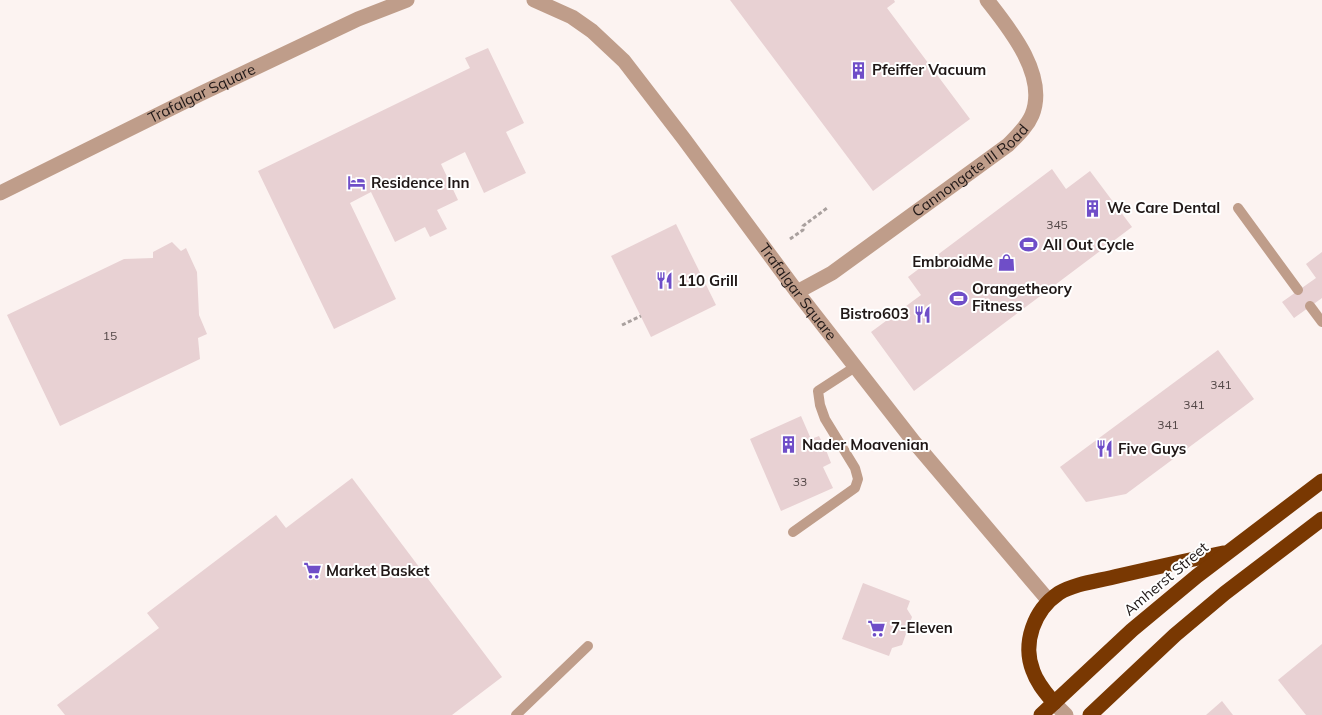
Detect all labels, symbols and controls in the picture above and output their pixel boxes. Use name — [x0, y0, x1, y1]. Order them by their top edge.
street label: Trafalgar Square — [145, 59, 258, 127]
building icon: Pfeiffer Vacuum — [848, 60, 868, 80]
place label: Pfeiffer Vacuum — [872, 60, 986, 79]
street label: Cannongate III Road — [908, 120, 1032, 221]
hotel icon: Residence Inn — [347, 173, 367, 193]
place label: Residence Inn — [371, 173, 470, 192]
building icon: We Care Dental — [1083, 198, 1103, 218]
place label: We Care Dental — [1107, 198, 1220, 217]
house number: 345 — [1046, 217, 1068, 232]
sports icon: All Out Cycle — [1019, 235, 1039, 255]
place label: All Out Cycle — [1043, 235, 1134, 254]
street label: Trafalgar Square — [755, 239, 841, 344]
place label: EmbroidMe — [912, 252, 993, 271]
shop icon: EmbroidMe — [997, 252, 1017, 272]
restaurant icon: 110 Grill — [654, 271, 674, 291]
place label: 110 Grill — [678, 271, 738, 290]
place label: Orangetheory Fitness — [972, 279, 1073, 315]
sports icon: Orangetheory Fitness — [948, 288, 968, 308]
place label: Bistro603 — [840, 304, 909, 323]
restaurant icon: Bistro603 — [913, 304, 933, 324]
house number: 15 — [103, 328, 117, 343]
house number: 341 — [1210, 377, 1232, 392]
house number: 341 — [1183, 397, 1205, 412]
house number: 341 — [1157, 417, 1179, 432]
building icon: Nader Moavenian — [778, 435, 798, 455]
place label: Nader Moavenian — [802, 435, 929, 454]
restaurant icon: Five Guys — [1094, 439, 1114, 459]
place label: Five Guys — [1118, 439, 1186, 458]
house number: 33 — [793, 474, 807, 489]
street label: Amherst Street — [1120, 538, 1212, 619]
supermarket icon: Market Basket — [302, 561, 322, 581]
place label: Market Basket — [326, 561, 430, 580]
supermarket icon: 7-Eleven — [867, 618, 887, 638]
place label: 7-Eleven — [891, 618, 953, 637]

